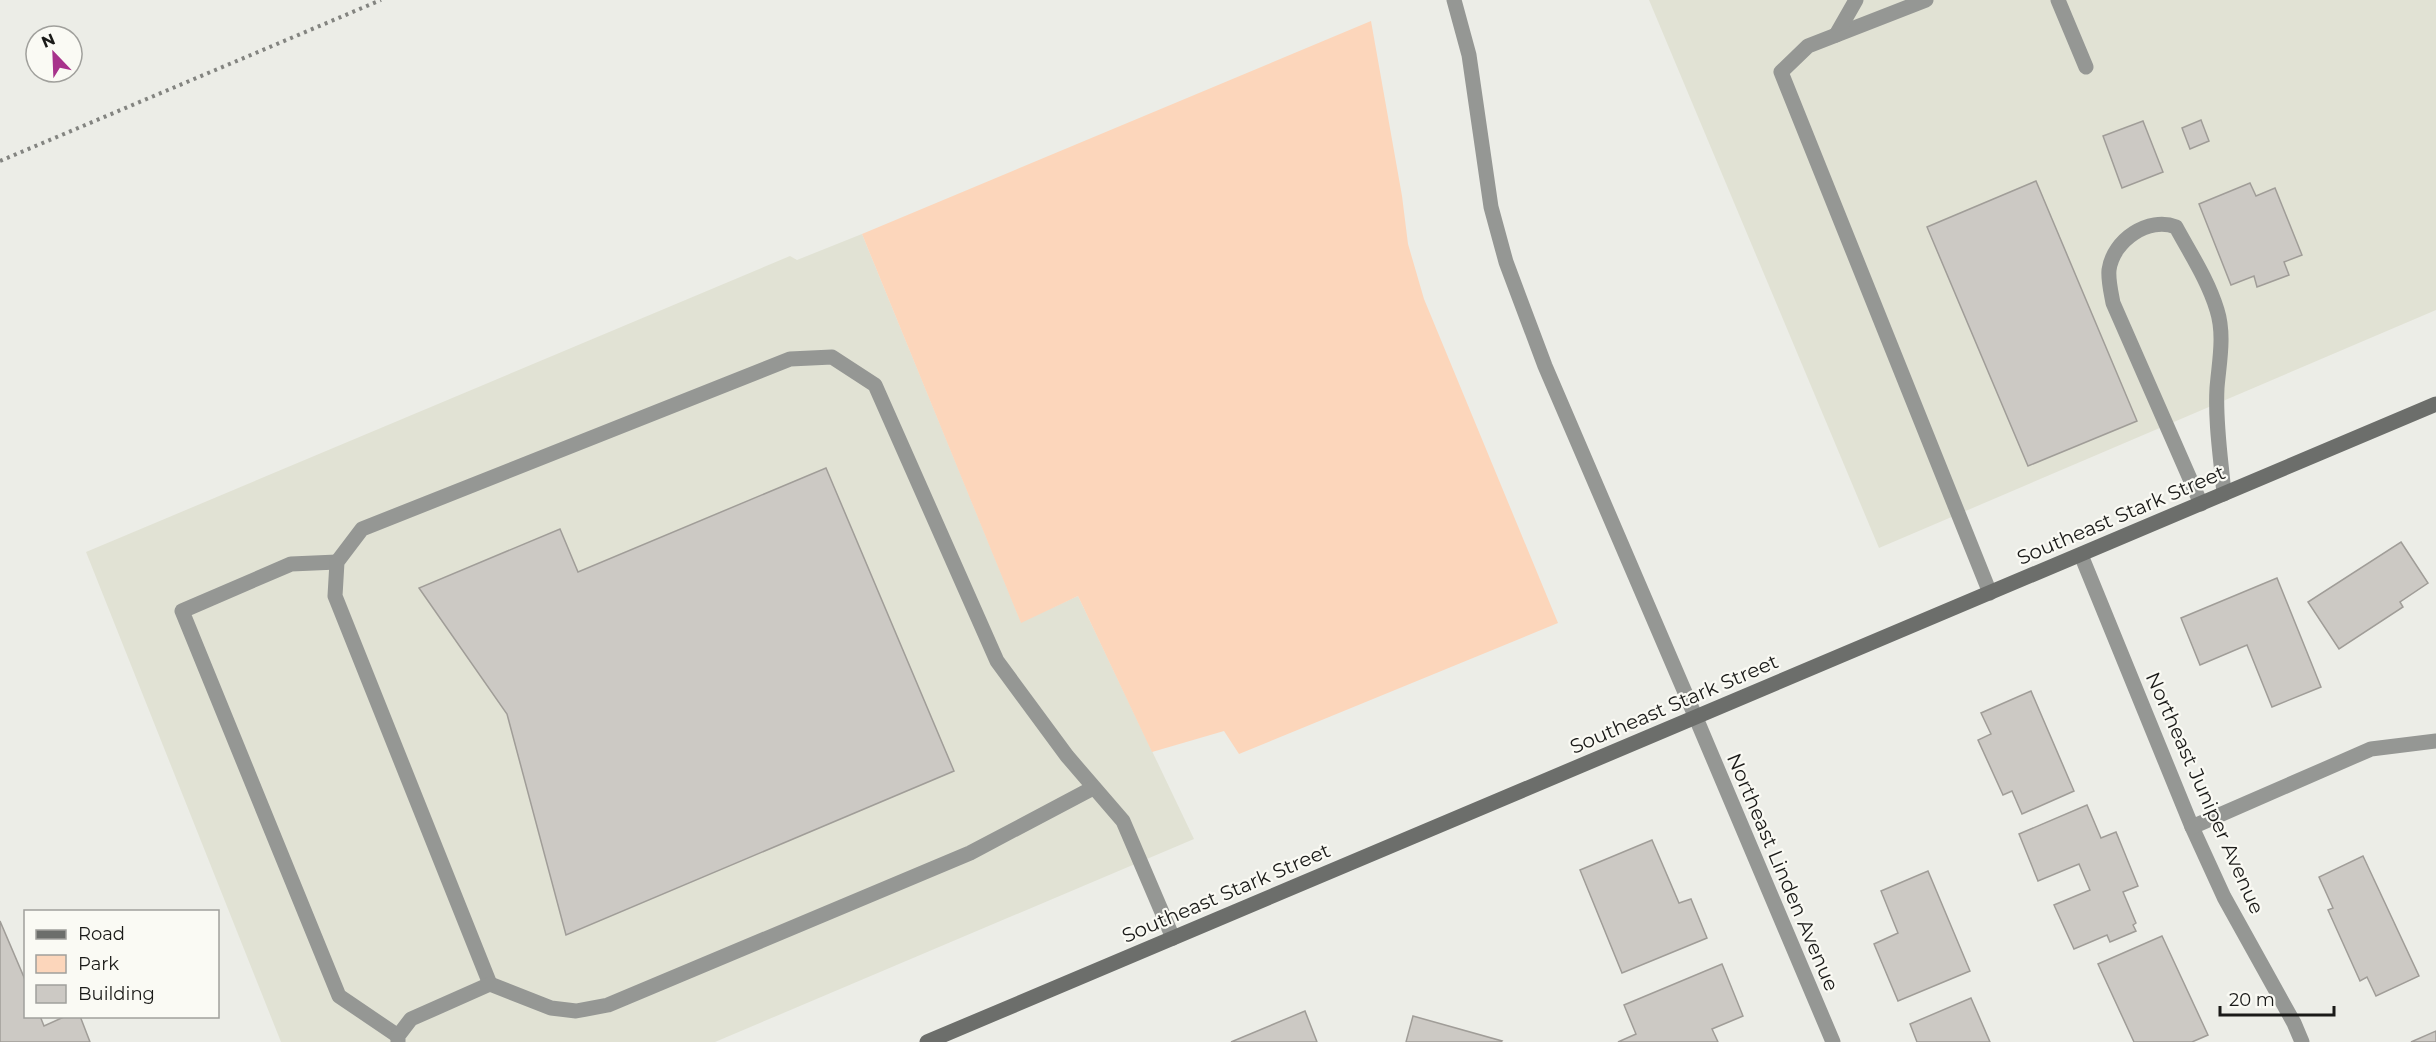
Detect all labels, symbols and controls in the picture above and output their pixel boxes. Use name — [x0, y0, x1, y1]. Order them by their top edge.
north arrow — [24, 24, 84, 84]
text: N — [39, 29, 58, 52]
street label: Southeast Stark Street — [2013, 460, 2229, 570]
street label: Southeast Stark Street — [1566, 649, 1782, 759]
street label: Northeast Juniper Avenue — [2141, 668, 2269, 918]
street label: Northeast Linden Avenue — [1722, 749, 1844, 995]
street label: Southeast Stark Street — [1118, 838, 1334, 948]
legend — [24, 910, 219, 1018]
text: Road — [78, 923, 125, 945]
text: Park — [78, 953, 119, 975]
scale bar — [2220, 979, 2334, 1017]
text: Building — [78, 983, 155, 1005]
text: 20 m — [2229, 989, 2275, 1011]

